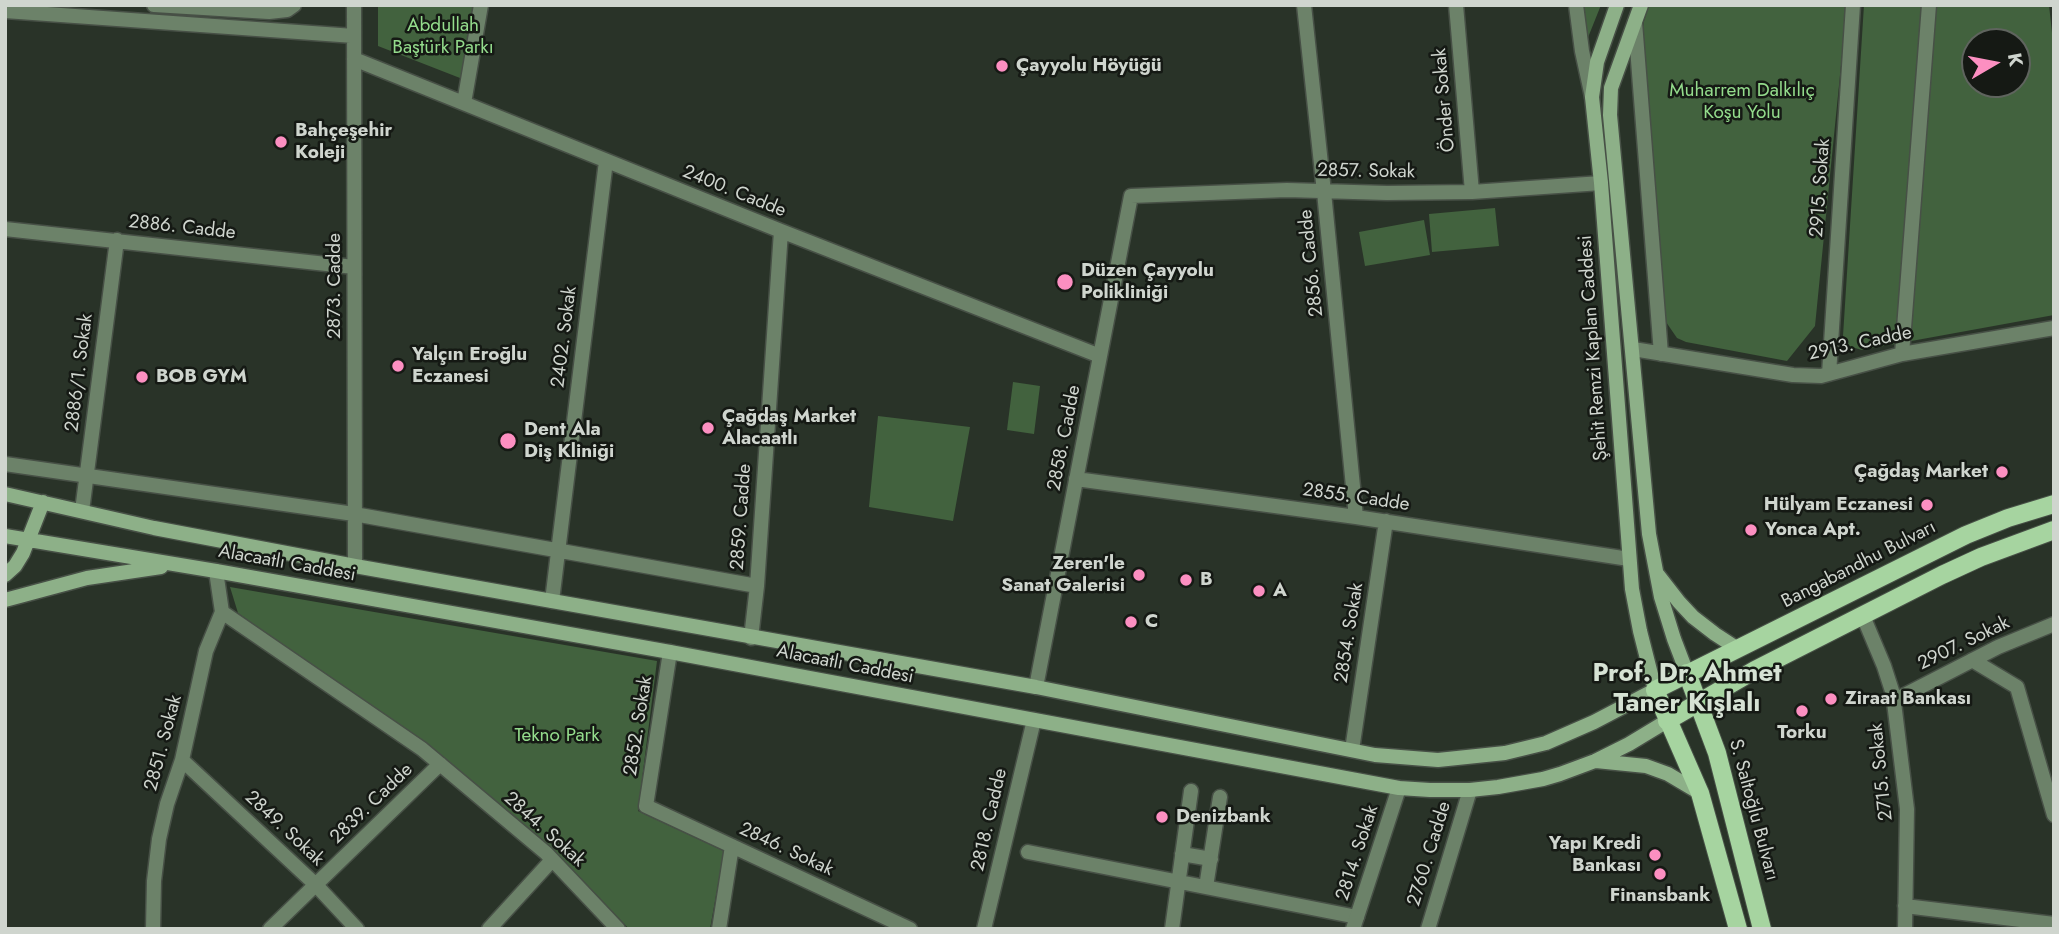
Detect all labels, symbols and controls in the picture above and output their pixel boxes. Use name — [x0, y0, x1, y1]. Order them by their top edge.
park label: Abdullah Baştürk Parkı — [392, 15, 494, 59]
north arrow — [1961, 28, 2031, 98]
street label: Önder Sokak — [1429, 47, 1461, 153]
text: K — [2001, 51, 2030, 68]
place label: Çayyolu Höyüğü — [1016, 55, 1162, 77]
marker: Çayyolu Höyüğü — [994, 58, 1010, 74]
park label: Muharrem Dalkılıç Koşu Yolu — [1669, 80, 1815, 124]
place label: Bahçeşehir Koleji — [295, 120, 392, 164]
marker: Bahçeşehir Koleji — [273, 134, 289, 150]
street label: 2915. Sokak — [1806, 138, 1836, 238]
street label: 2857. Sokak — [1317, 160, 1415, 184]
street label: 2400. Cadde — [679, 161, 789, 223]
street label: 2856. Cadde — [1295, 208, 1329, 318]
street label: 2886. Cadde — [127, 211, 237, 245]
street label: 2873. Cadde — [324, 233, 346, 339]
street label: Şehit Remzi Kaplan Caddesi — [1575, 234, 1613, 462]
place label: Düzen Çayyolu Polikliniği — [1081, 260, 1214, 304]
marker: Düzen Çayyolu Polikliniği — [1055, 272, 1075, 292]
street label: 2402. Sokak — [547, 285, 583, 389]
street label: 2886/1. Sokak — [61, 313, 99, 433]
street label: 2913. Cadde — [1806, 322, 1914, 366]
place label: Yalçın Eroğlu Eczanesi — [412, 344, 527, 388]
marker: Yalçın Eroğlu Eczanesi — [390, 358, 406, 374]
place label: BOB GYM — [156, 366, 247, 388]
marker: BOB GYM — [134, 369, 150, 385]
street label: 2858. Cadde — [1044, 383, 1086, 493]
place label: Çağdaş Market Alacaatlı — [722, 406, 856, 450]
place label: Dent Ala Diş Kliniği — [524, 419, 614, 463]
marker: Çağdaş Market Alacaatlı — [700, 420, 716, 436]
marker: Dent Ala Diş Kliniği — [498, 431, 518, 451]
place label: Çağdaş Market — [1854, 461, 1988, 483]
street label: 2859. Cadde — [727, 463, 757, 571]
marker: Çağdaş Market — [1994, 464, 2010, 480]
street label: 2855. Cadde — [1301, 479, 1411, 517]
place label: Hülyam Eczanesi — [1764, 494, 1913, 516]
marker: Hülyam Eczanesi — [1919, 497, 1935, 513]
street label: Bangabandhu Bulvarı — [1778, 516, 1940, 614]
place label: Yonca Apt. — [1765, 519, 1861, 541]
marker: Yonca Apt. — [1743, 522, 1759, 538]
street label: Alacaatlı Caddesi — [216, 541, 358, 587]
place label: Zeren'le Sanat Galerisi — [1001, 553, 1125, 597]
marker: Zeren'le Sanat Galerisi — [1131, 567, 1147, 583]
place label: B — [1200, 569, 1213, 591]
marker: B — [1178, 572, 1194, 588]
place label: A — [1273, 580, 1287, 602]
street label: 2854. Sokak — [1331, 581, 1369, 685]
marker: A — [1251, 583, 1267, 599]
place label: C — [1145, 611, 1158, 633]
street label: 2907. Sokak — [1914, 612, 2014, 676]
marker: C — [1123, 614, 1139, 630]
street label: Alacaatlı Caddesi — [775, 641, 915, 689]
district label: Prof. Dr. Ahmet Taner Kışlalı — [1592, 659, 1782, 720]
street label: 2852. Sokak — [620, 674, 658, 778]
place label: Ziraat Bankası — [1845, 688, 1971, 710]
marker: Ziraat Bankası — [1823, 691, 1839, 707]
street label: 2851. Sokak — [140, 692, 188, 794]
marker: Torku — [1794, 703, 1810, 719]
place label: Torku — [1777, 722, 1827, 744]
street label: 2715. Sokak — [1866, 722, 1898, 822]
park label: Tekno Park — [515, 725, 599, 747]
street label: S. Saltoğlu Bulvarı — [1723, 737, 1783, 883]
street label: 2839. Cadde — [326, 759, 418, 849]
street label: 2818. Cadde — [967, 766, 1013, 874]
street label: 2849. Sokak — [240, 787, 328, 871]
street label: 2844. Sokak — [499, 788, 589, 872]
street label: 2760. Cadde — [1403, 799, 1457, 909]
street label: 2814. Sokak — [1332, 802, 1384, 904]
place label: Denizbank — [1176, 806, 1271, 828]
marker: Denizbank — [1154, 809, 1170, 825]
street label: 2846. Sokak — [735, 818, 837, 882]
place label: Yapı Kredi Bankası — [1549, 833, 1641, 877]
marker: Yapı Kredi Bankası — [1647, 847, 1663, 863]
marker: Finansbank — [1652, 866, 1668, 882]
place label: Finansbank — [1610, 885, 1710, 907]

